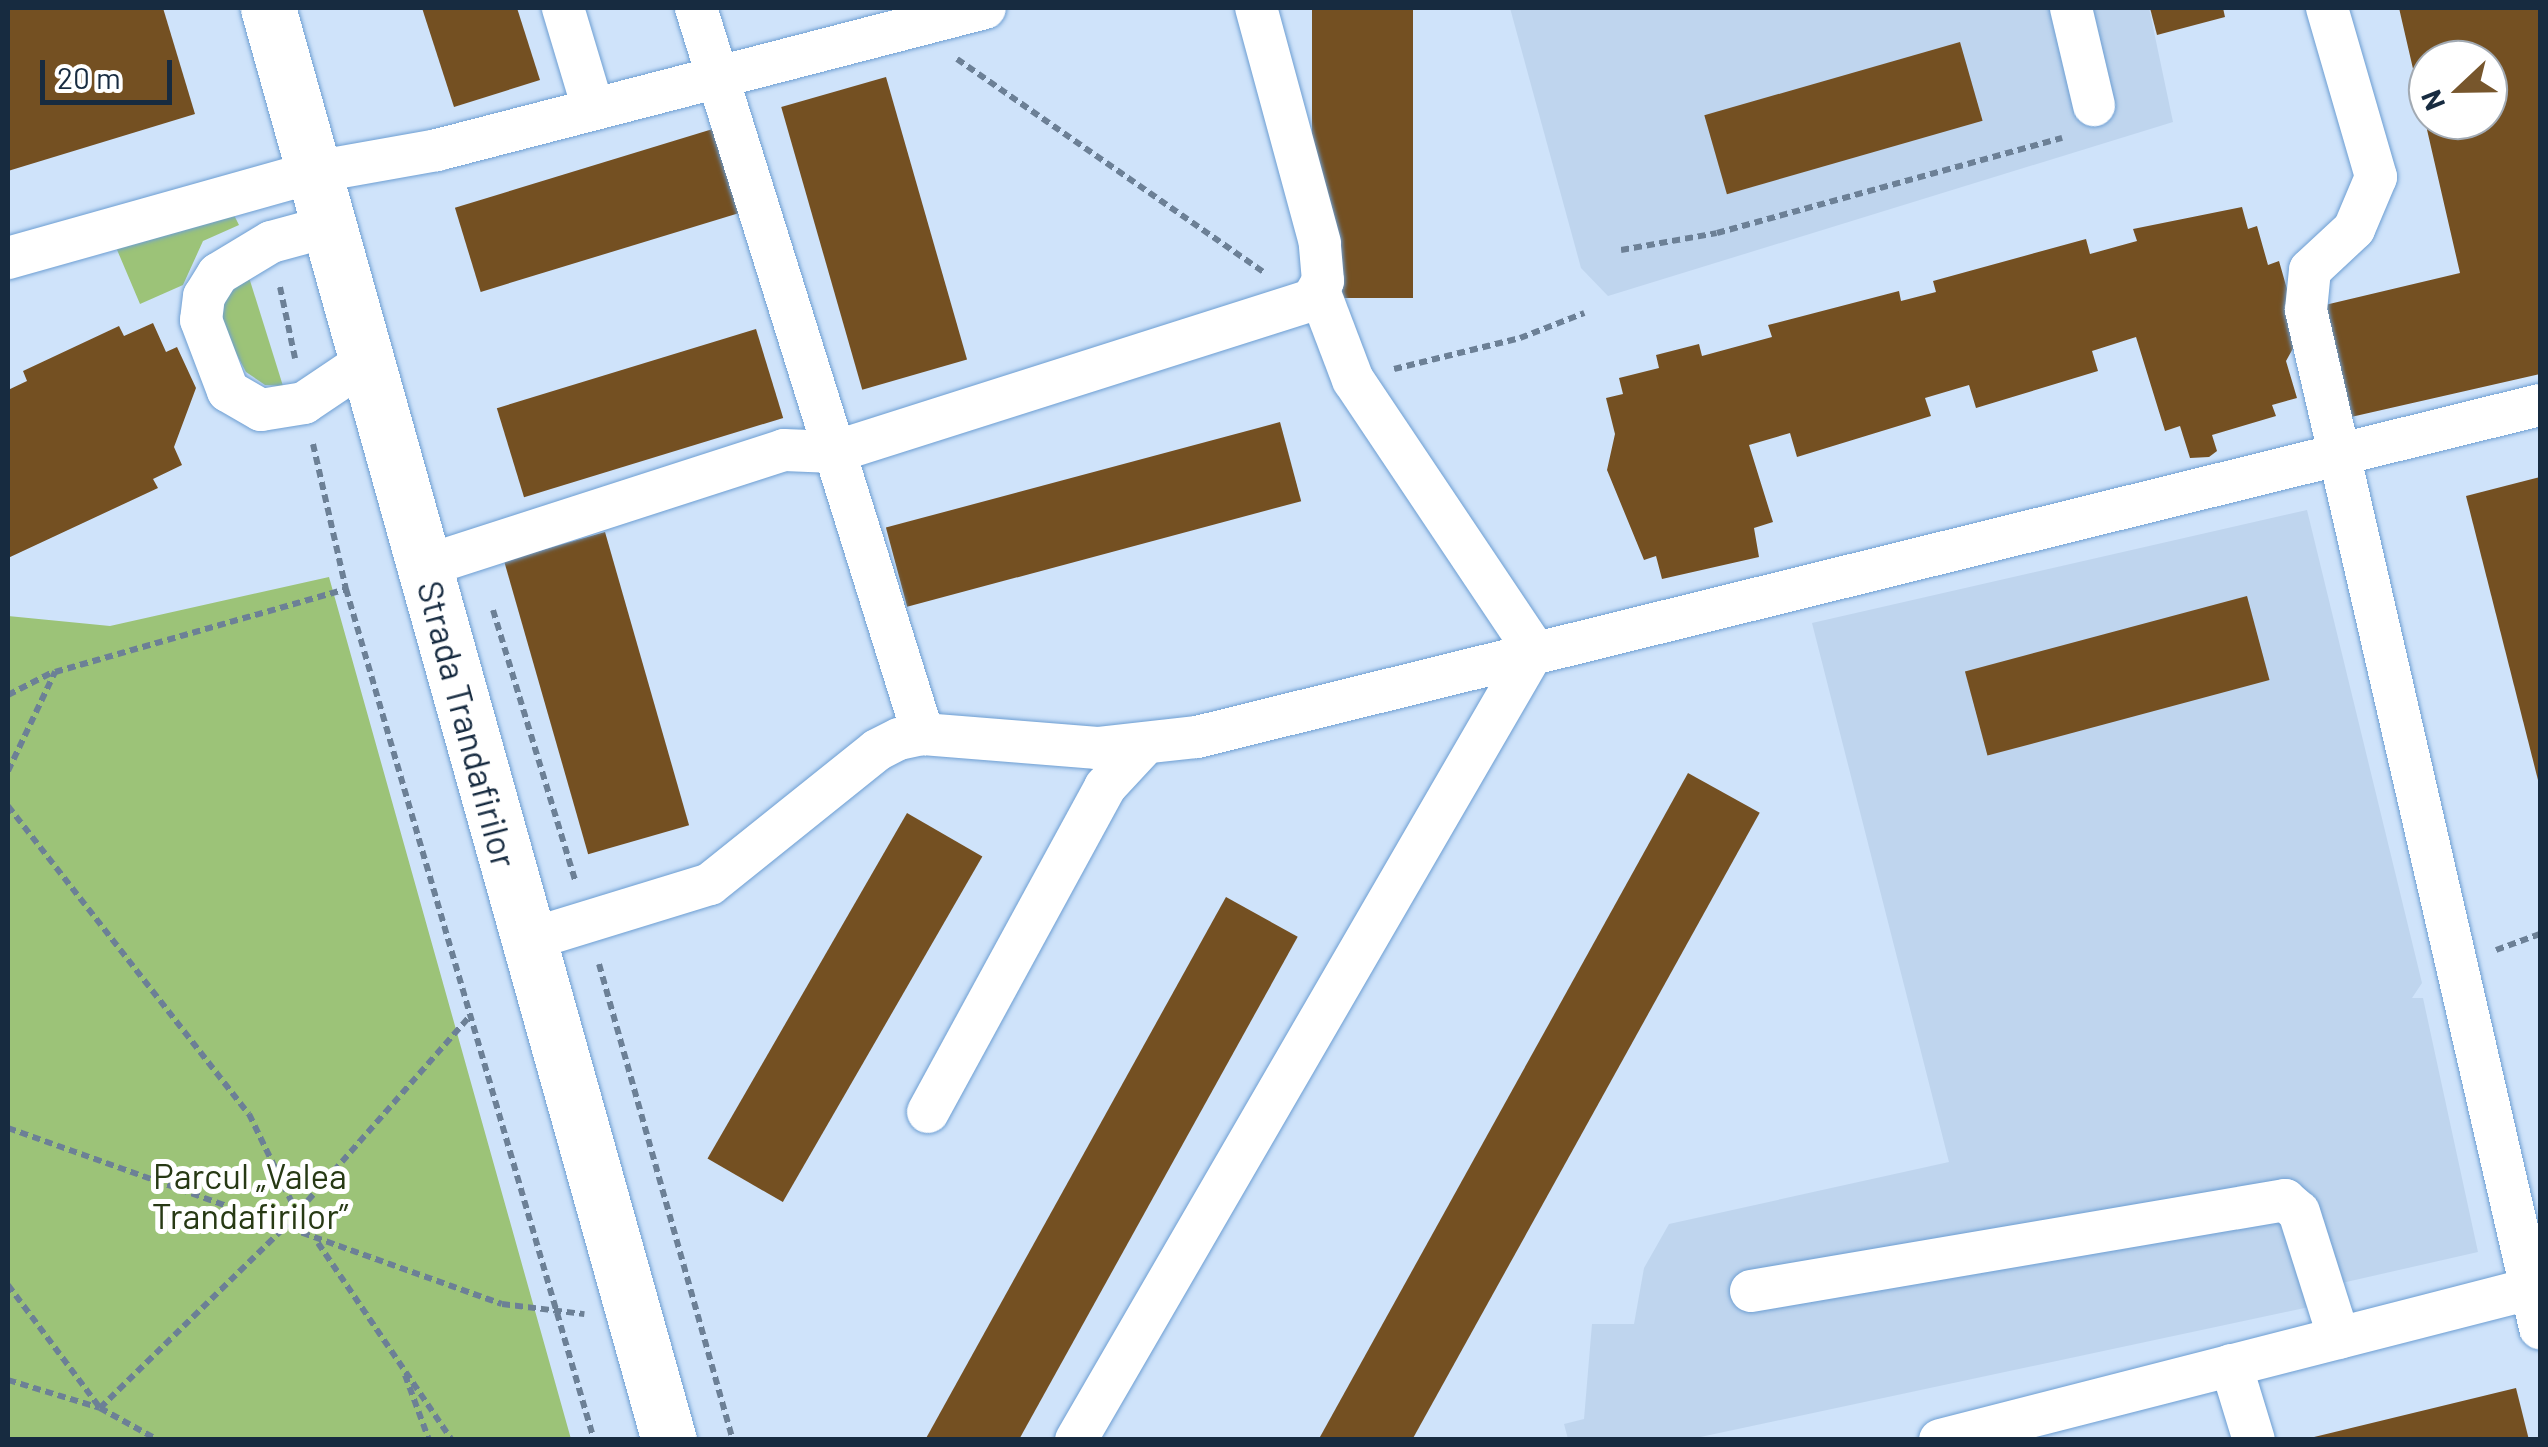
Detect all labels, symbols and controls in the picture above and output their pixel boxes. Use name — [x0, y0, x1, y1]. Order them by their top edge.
scale bar — [45, 40, 178, 102]
north arrow — [2408, 40, 2508, 140]
text: 20 m — [57, 59, 121, 95]
text: N — [2413, 85, 2451, 115]
street label: Strada Trandafirilor — [410, 576, 526, 872]
park label: Parcul „Valea Trandafirilor” — [152, 1154, 348, 1236]

